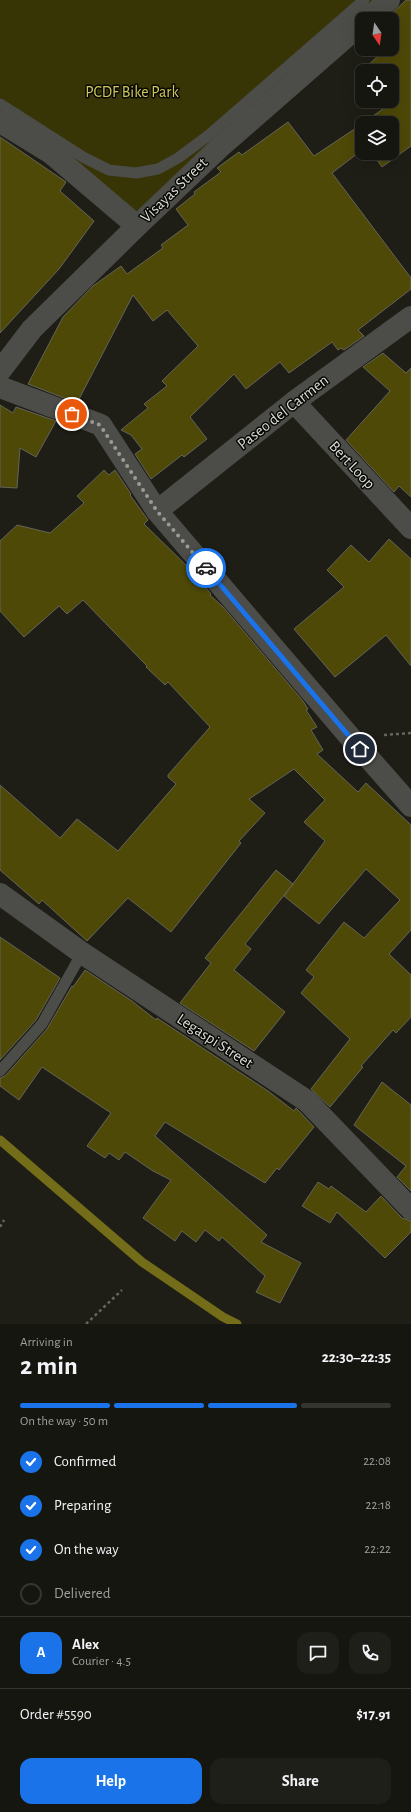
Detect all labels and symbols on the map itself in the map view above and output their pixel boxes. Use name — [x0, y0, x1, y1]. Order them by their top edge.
north arrow — [355, 12, 399, 56]
park label: PCDF Bike Park — [85, 84, 180, 100]
street label: Visayas Street — [137, 154, 211, 226]
street label: Paseo del Carmen — [235, 372, 331, 452]
pin — [55, 397, 89, 431]
street label: Bert Loop — [326, 438, 378, 492]
courier — [186, 548, 226, 588]
pin — [343, 732, 377, 766]
street label: Legaspi Street — [174, 1011, 256, 1071]

